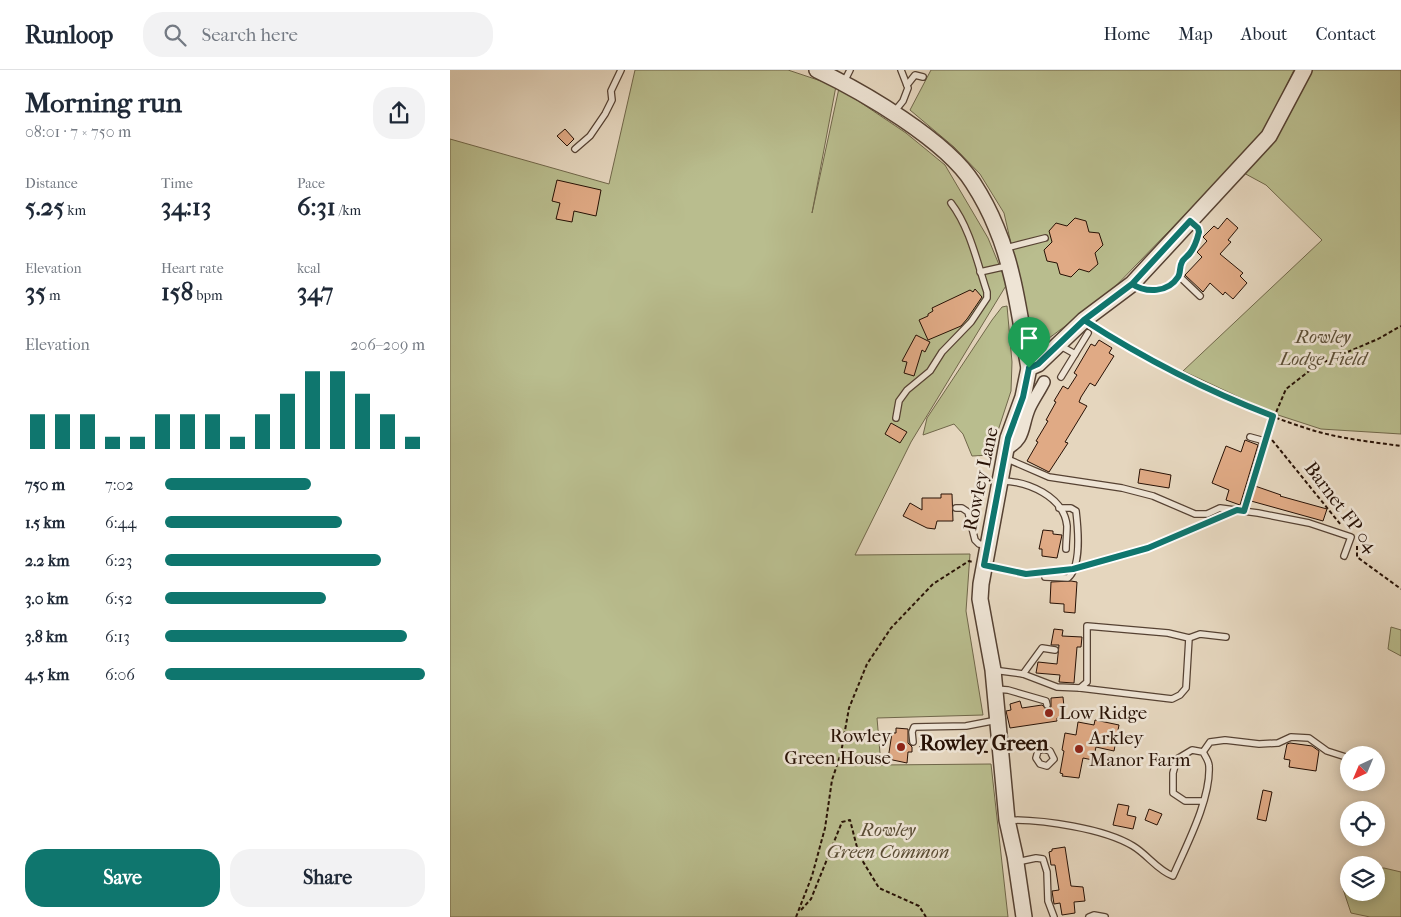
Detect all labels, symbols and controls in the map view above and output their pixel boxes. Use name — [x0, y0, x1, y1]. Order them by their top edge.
search box — [143, 12, 493, 57]
text: Runloop — [25, 21, 113, 49]
icon: search — [161, 21, 189, 49]
text: Search here — [201, 24, 298, 46]
text: Home — [1103, 24, 1150, 45]
text: Map — [1178, 24, 1213, 45]
text: About — [1241, 24, 1287, 45]
text: Contact — [1315, 24, 1376, 45]
text: Morning run — [25, 86, 182, 119]
button: share — [373, 87, 425, 139]
text: 08:01 · 7 × 750 m — [25, 122, 131, 141]
text: Distance — [25, 175, 78, 192]
text: Time — [161, 175, 193, 192]
text: Pace — [297, 175, 325, 192]
text: 5.25 — [25, 192, 64, 221]
text: 34:13 — [161, 192, 211, 221]
text: 6:31 — [297, 192, 336, 221]
text: km — [64, 202, 86, 219]
text: /km — [336, 202, 361, 219]
text: Elevation — [25, 260, 82, 277]
text: Heart rate — [161, 260, 224, 277]
text: kcal — [297, 260, 321, 277]
text: 35 — [25, 277, 46, 306]
text: 158 — [161, 277, 193, 306]
text: 347 — [297, 277, 333, 306]
text: m — [46, 287, 61, 304]
text: bpm — [193, 287, 223, 304]
pin — [1008, 317, 1050, 368]
icon: arrive — [1015, 324, 1043, 352]
park label: Rowley Lodge Field — [1277, 326, 1369, 370]
text: Elevation — [25, 335, 90, 354]
text: 206–209 m — [350, 335, 425, 354]
street label: Rowley Lane — [959, 425, 1003, 533]
street label: Barnet FP 04 — [1300, 457, 1383, 557]
text: 750 m — [25, 475, 65, 494]
text: 7:02 — [105, 475, 134, 494]
text: 1.5 km — [25, 513, 65, 532]
text: 6:44 — [105, 513, 137, 532]
text: 2.2 km — [25, 551, 70, 570]
text: 6:23 — [105, 551, 132, 570]
text: 3.0 km — [25, 589, 68, 608]
text: 6:52 — [105, 589, 133, 608]
text: 3.8 km — [25, 627, 68, 646]
text: 6:13 — [105, 627, 130, 646]
text: 4.5 km — [25, 665, 69, 684]
text: 6:06 — [105, 665, 135, 684]
place label: Low Ridge — [1059, 702, 1147, 724]
marker: Low Ridge — [1043, 707, 1055, 719]
place label: Rowley Green House — [784, 725, 892, 769]
place label: Arkley Manor Farm — [1088, 727, 1191, 771]
district label: Rowley Green — [920, 731, 1049, 755]
marker: Rowley Green House — [895, 741, 907, 753]
marker: Arkley Manor Farm — [1073, 743, 1085, 755]
north arrow — [1340, 746, 1385, 791]
map controls — [1340, 746, 1385, 901]
button: locate — [1340, 801, 1385, 846]
park label: Rowley Green Common — [827, 819, 949, 863]
button: Save — [25, 849, 220, 907]
button: Share — [230, 849, 425, 907]
button: layers — [1340, 856, 1385, 901]

